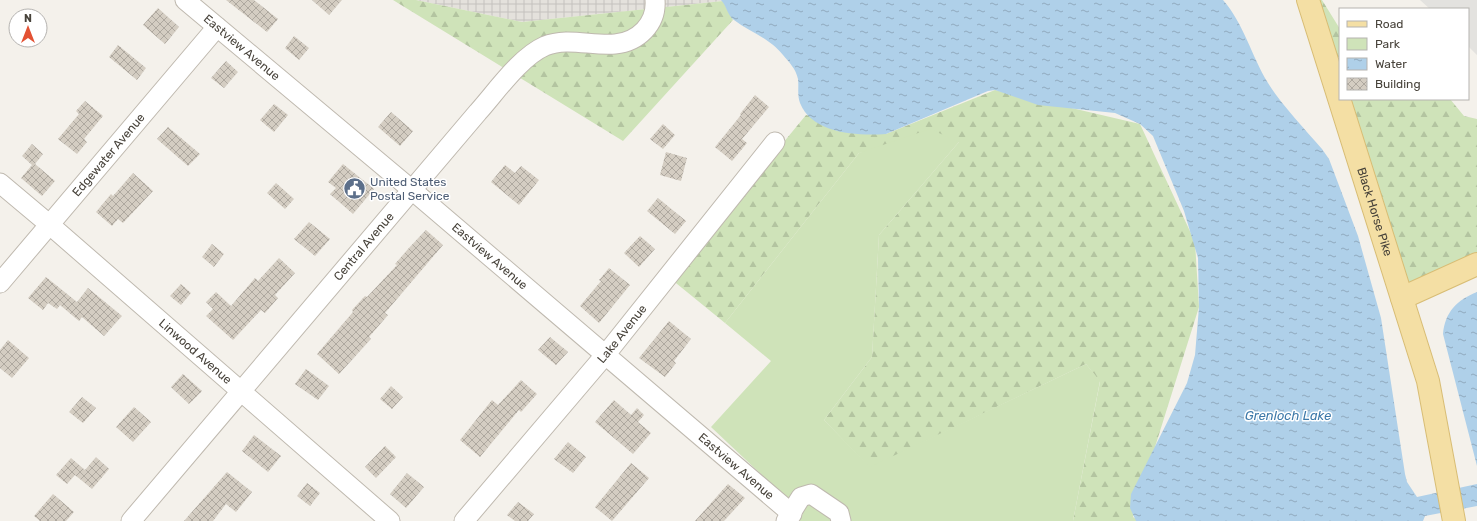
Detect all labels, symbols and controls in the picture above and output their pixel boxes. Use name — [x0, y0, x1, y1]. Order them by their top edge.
north arrow — [8, 8, 48, 48]
legend — [1339, 8, 1469, 100]
text: N — [24, 12, 32, 25]
street label: Eastview Avenue — [201, 12, 283, 84]
text: Road — [1375, 17, 1403, 31]
text: Park — [1375, 37, 1401, 51]
text: Water — [1375, 57, 1407, 71]
text: Building — [1375, 77, 1421, 91]
street label: Edgewater Avenue — [69, 110, 148, 199]
street label: Black Horse Pike — [1354, 166, 1395, 258]
place label: United States Postal Service — [370, 175, 450, 203]
public building icon: United States Postal Service — [341, 176, 367, 202]
street label: Central Avenue — [331, 209, 397, 284]
street label: Eastview Avenue — [449, 220, 530, 292]
street label: Lake Avenue — [594, 302, 650, 366]
street label: Linwood Avenue — [156, 316, 235, 387]
water label: Grenloch Lake — [1245, 408, 1331, 423]
street label: Eastview Avenue — [695, 430, 777, 503]

